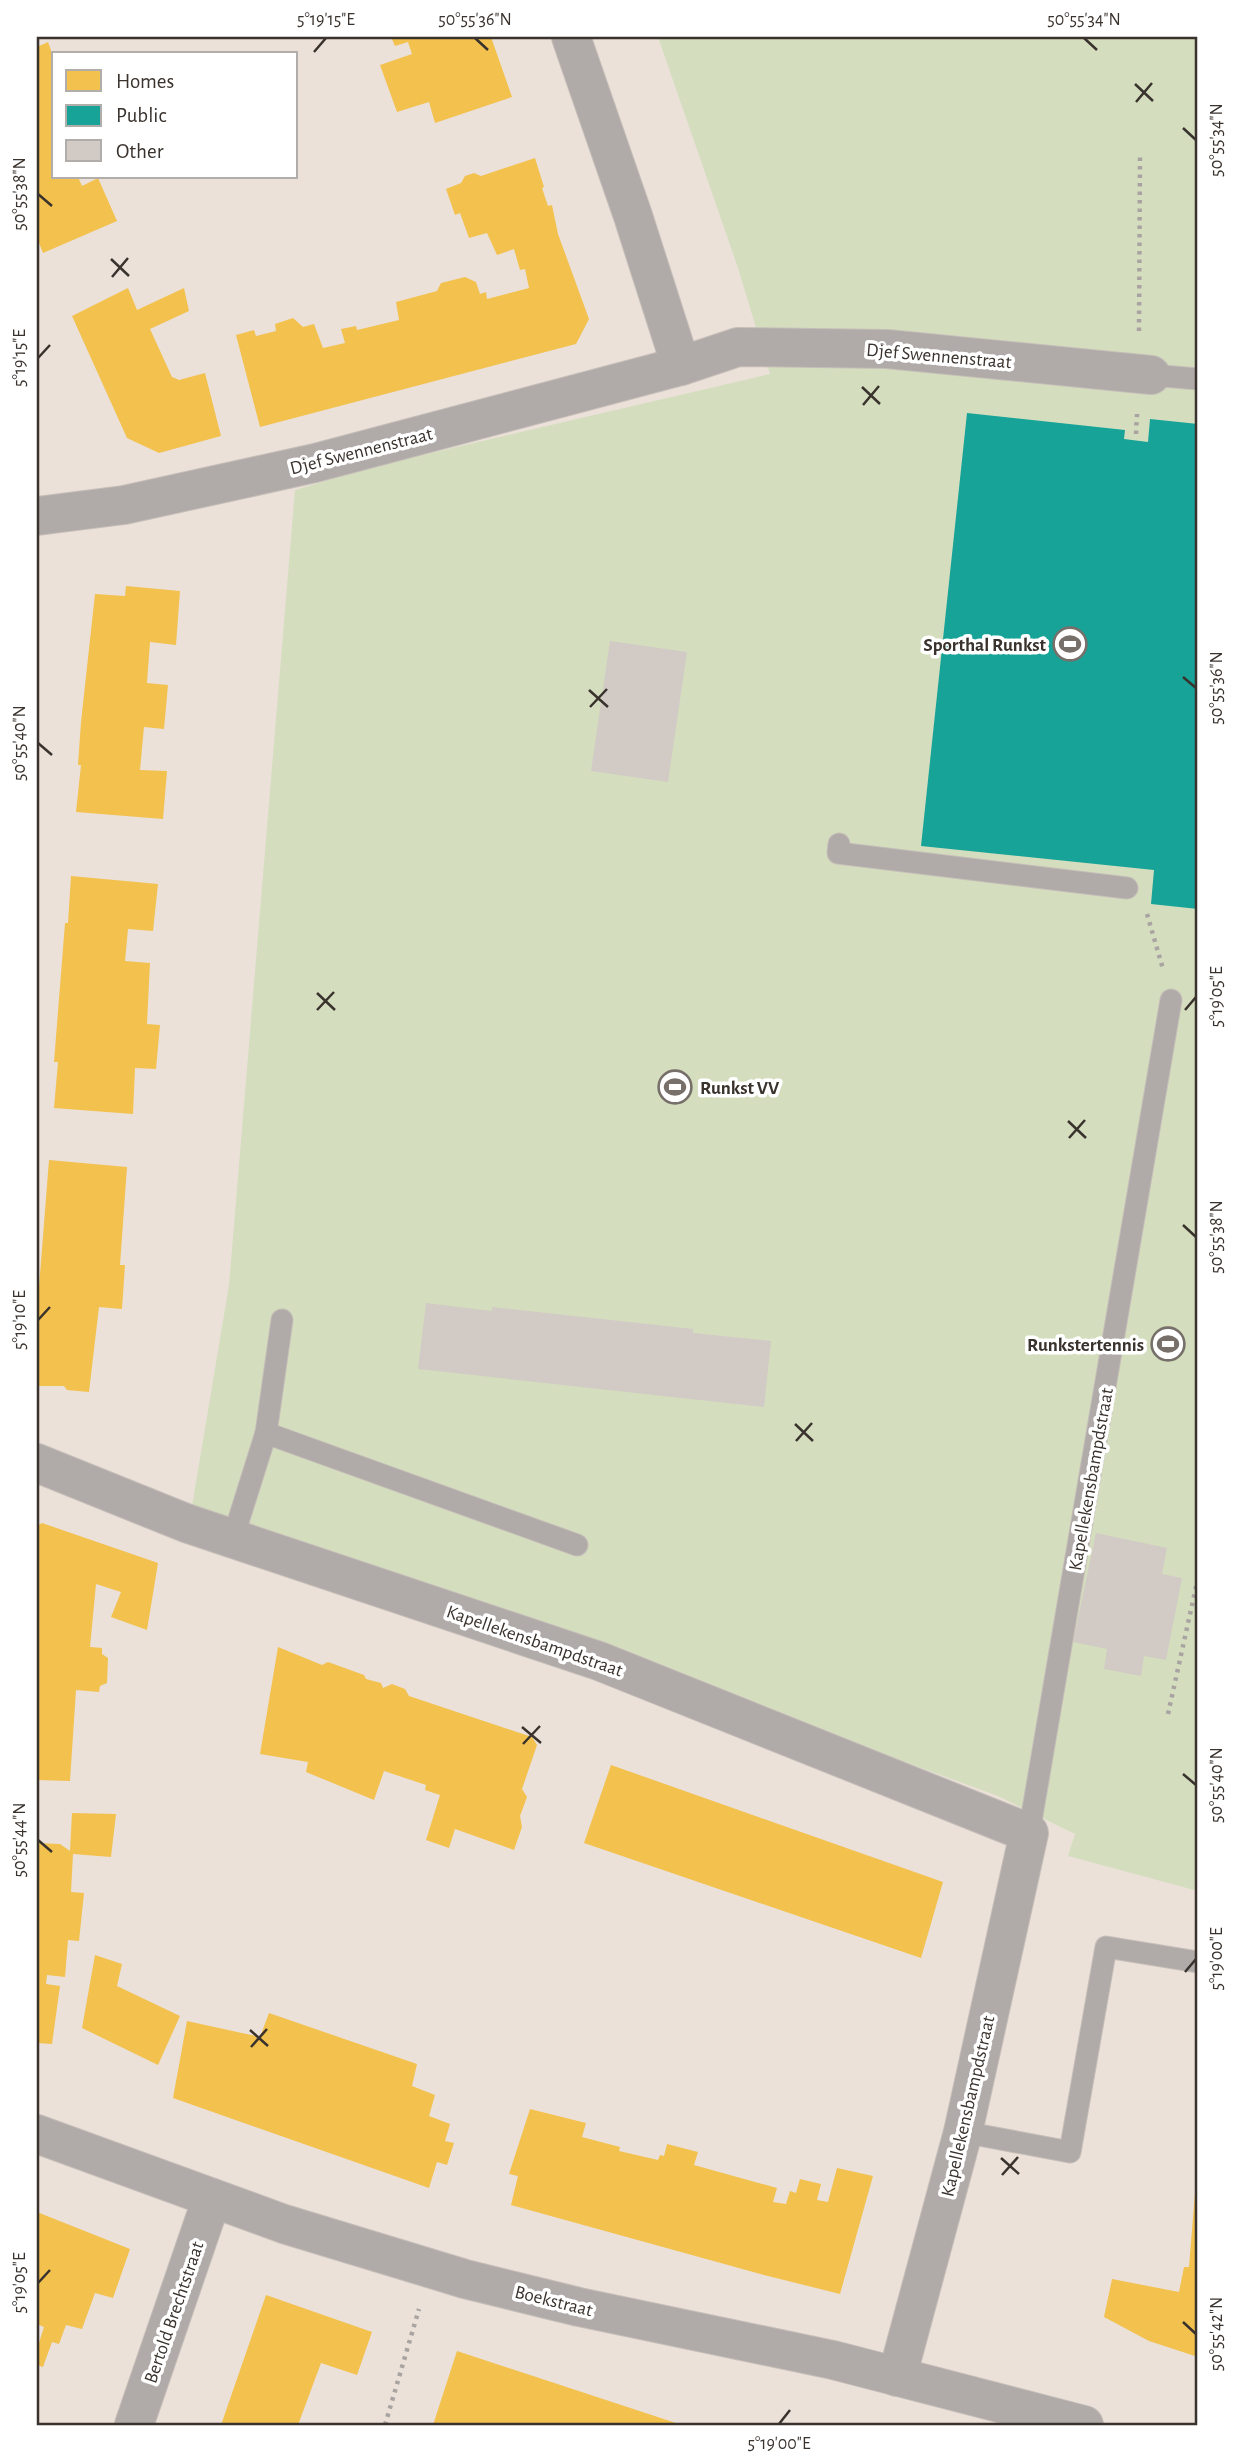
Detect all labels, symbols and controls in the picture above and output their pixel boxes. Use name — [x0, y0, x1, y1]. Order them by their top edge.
text: 5°19'15"E — [297, 11, 355, 29]
text: 50°55'36"N — [438, 11, 512, 29]
text: 50°55'34"N — [1047, 11, 1121, 29]
legend — [52, 52, 298, 178]
text: Homes — [116, 71, 174, 92]
text: 50°55'34"N — [1208, 103, 1226, 177]
text: Public — [116, 105, 166, 126]
text: Other — [116, 141, 164, 162]
text: 50°55'38"N — [11, 157, 29, 231]
text: 5°19'15"E — [11, 329, 29, 387]
street label: Djef Swennenstraat — [865, 341, 1012, 372]
street label: Djef Swennenstraat — [288, 425, 435, 478]
sports icon: Sporthal Runkst — [1051, 625, 1089, 663]
place label: Sporthal Runkst — [923, 636, 1047, 655]
text: 50°55'36"N — [1208, 651, 1226, 725]
text: 50°55'40"N — [11, 705, 29, 781]
text: 5°19'05"E — [1208, 966, 1226, 1028]
sports icon: Runkst VV — [656, 1068, 694, 1106]
place label: Runkst VV — [700, 1079, 780, 1098]
text: 50°55'38"N — [1208, 1200, 1226, 1274]
text: 5°19'10"E — [11, 1290, 29, 1350]
sports icon: Runkstertennis — [1149, 1325, 1187, 1363]
place label: Runkstertennis — [1027, 1336, 1144, 1355]
street label: Kapellekensbampdstraat — [1066, 1386, 1117, 1572]
street label: Kapellekensbampdstraat — [444, 1602, 625, 1681]
text: 50°55'40"N — [1208, 1747, 1226, 1823]
text: 50°55'44"N — [11, 1803, 29, 1878]
text: 5°19'00"E — [1208, 1927, 1226, 1991]
street label: Kapellekensbampdstraat — [938, 2014, 999, 2199]
street label: Bertold Brechtstraat — [141, 2239, 208, 2386]
text: 5°19'05"E — [11, 2252, 29, 2314]
street label: Boekstraat — [513, 2283, 594, 2320]
text: 50°55'42"N — [1208, 2297, 1226, 2371]
text: 5°19'00"E — [747, 2435, 811, 2453]

